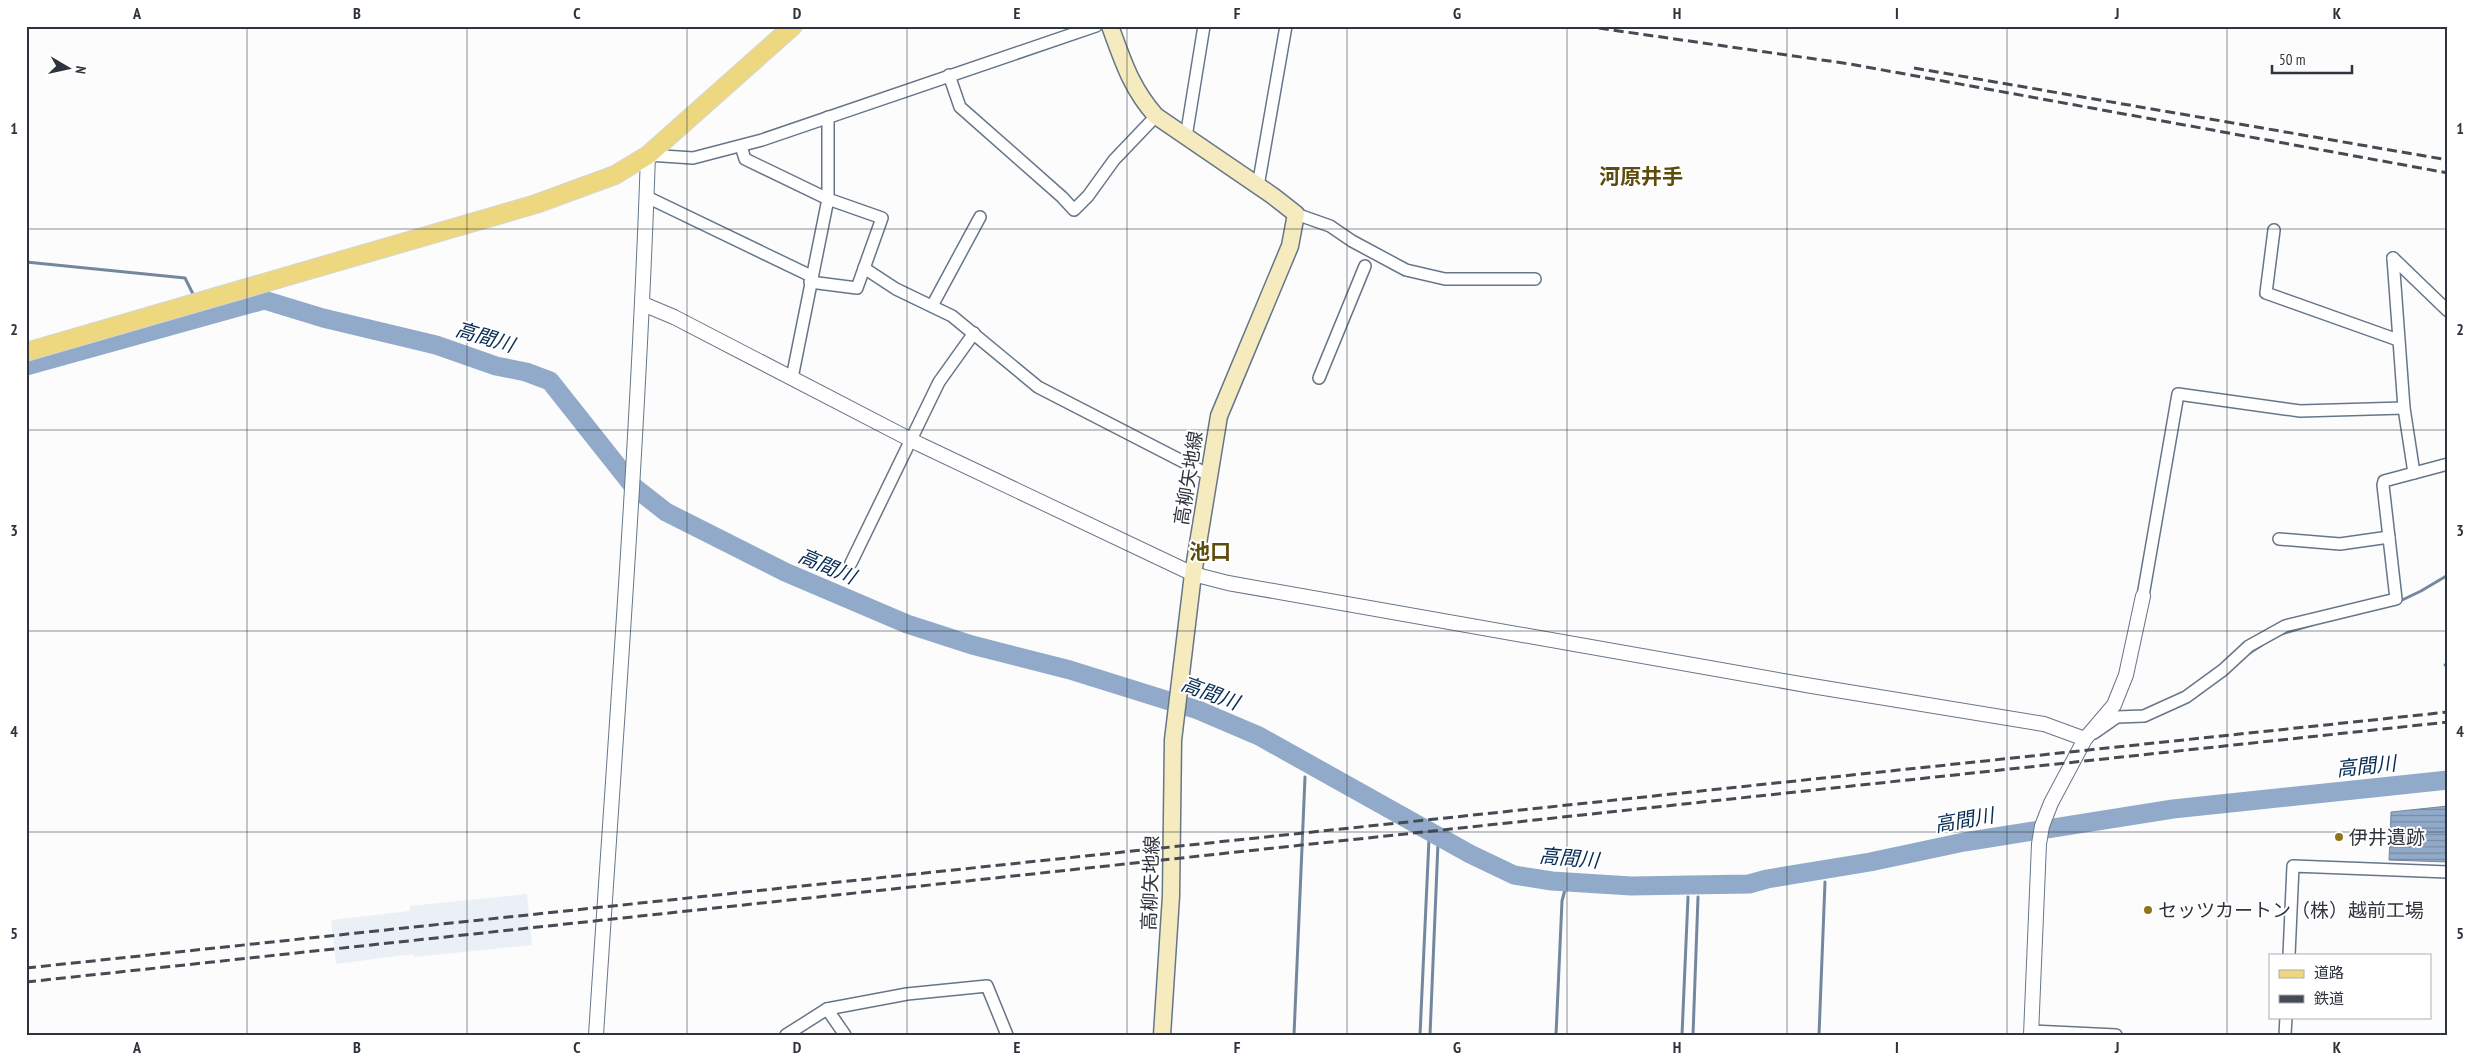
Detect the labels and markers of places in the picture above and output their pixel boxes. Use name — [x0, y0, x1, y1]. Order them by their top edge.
place label: 伊井遺跡 — [2349, 825, 2425, 849]
marker: 伊井遺跡 — [2333, 831, 2345, 843]
place label: セッツカートン（株）越前工場 — [2158, 898, 2424, 922]
marker: セッツカートン（株）越前工場 — [2142, 904, 2154, 916]

